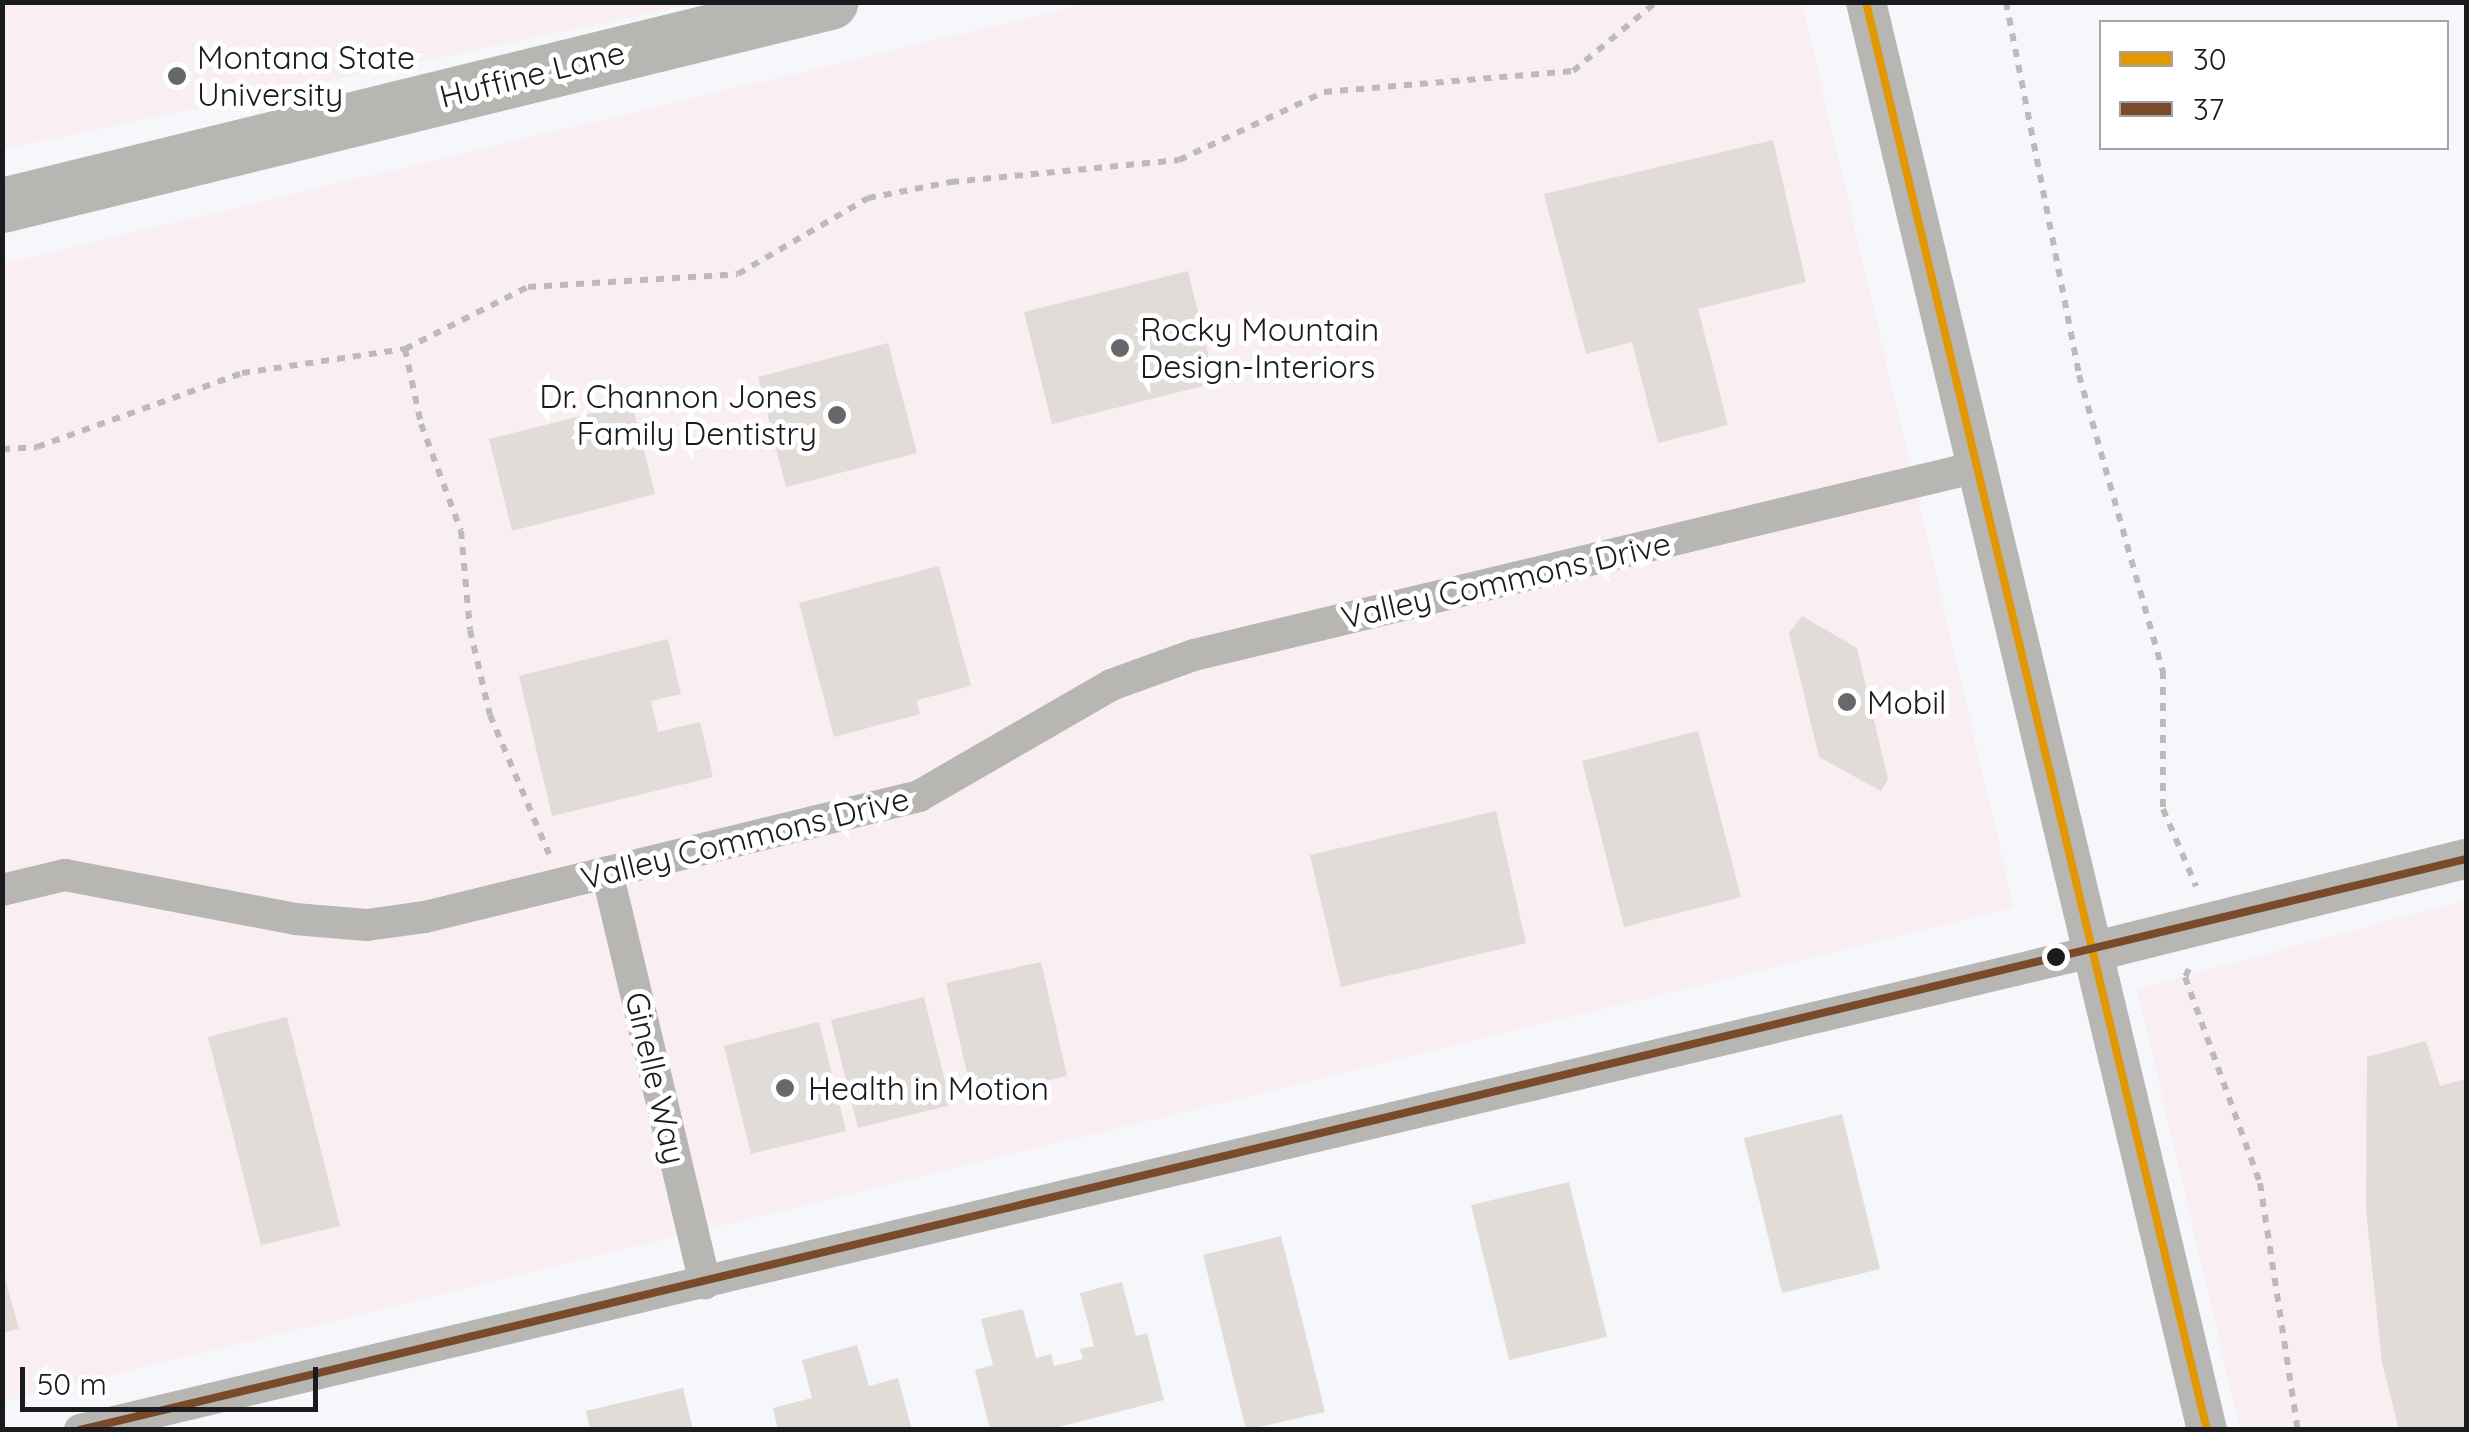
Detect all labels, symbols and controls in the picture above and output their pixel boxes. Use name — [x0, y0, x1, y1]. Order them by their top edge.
legend — [2099, 20, 2449, 150]
street label: Huffine Lane — [435, 32, 629, 116]
place label: Montana State University — [197, 39, 415, 114]
text: 30 — [2193, 40, 2227, 78]
marker: Montana State University — [166, 65, 188, 87]
text: 37 — [2193, 90, 2224, 128]
place label: Rocky Mountain Design-Interiors — [1140, 311, 1379, 386]
marker: Rocky Mountain Design-Interiors — [1109, 337, 1131, 359]
place label: Dr. Channon Jones Family Dentistry — [539, 378, 817, 453]
marker: Dr. Channon Jones Family Dentistry — [826, 404, 848, 426]
street label: Valley Commons Drive — [1338, 523, 1674, 637]
place label: Mobil — [1867, 683, 1946, 721]
marker: Mobil — [1836, 691, 1858, 713]
street label: Valley Commons Drive — [577, 779, 913, 897]
unlabelled marker — [2046, 947, 2066, 967]
street label: Ginelle Way — [618, 988, 694, 1168]
place label: Health in Motion — [808, 1069, 1049, 1107]
marker: Health in Motion — [772, 1075, 798, 1101]
scale bar — [25, 1347, 322, 1409]
text: 50 m — [37, 1365, 107, 1403]

